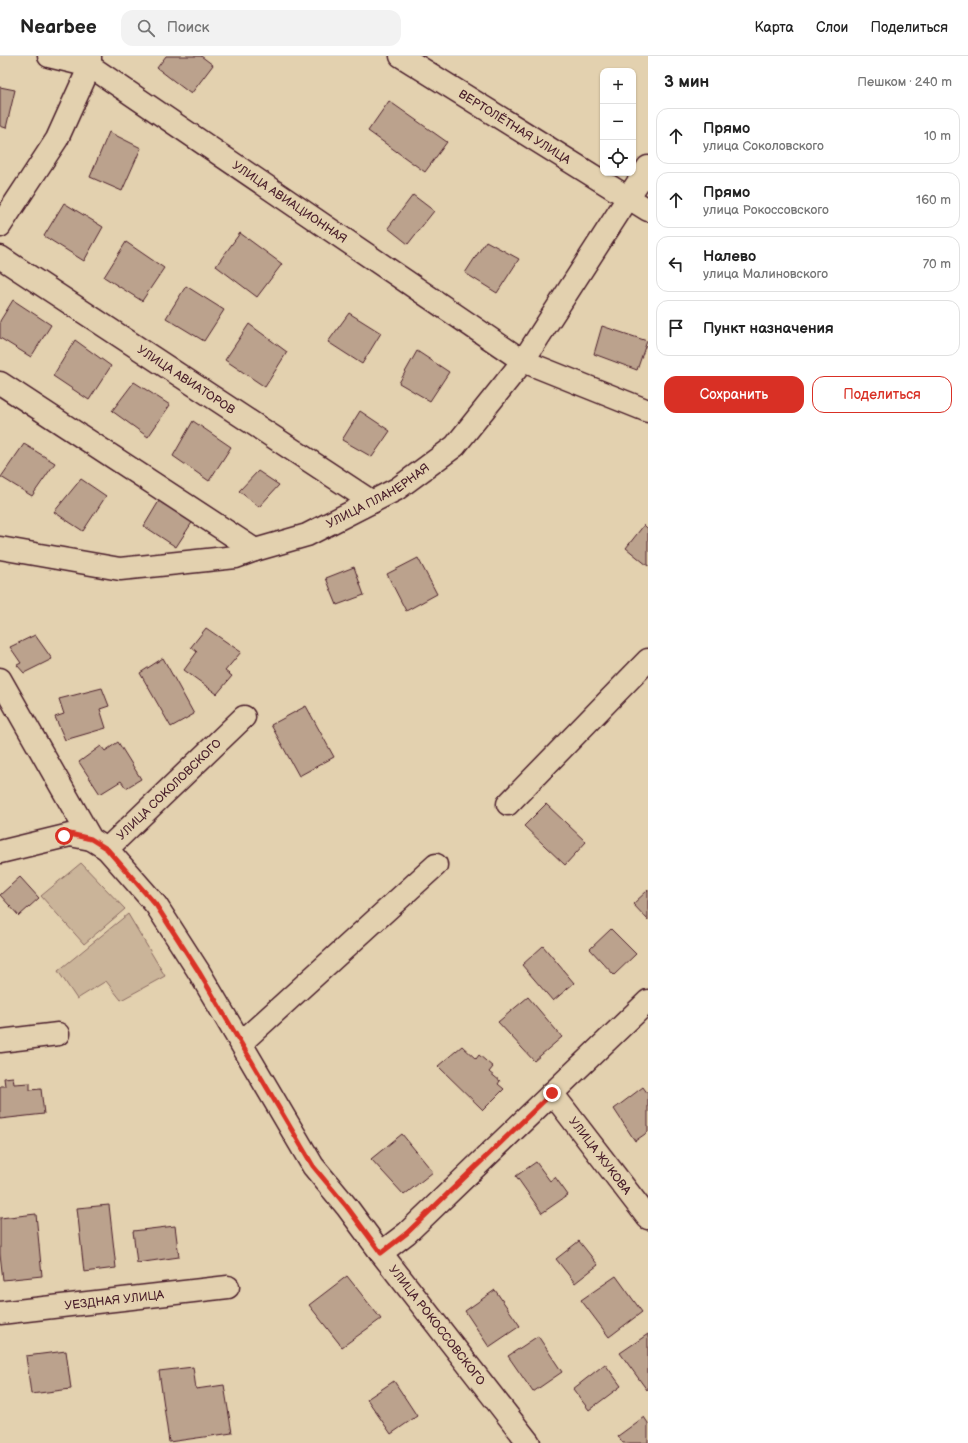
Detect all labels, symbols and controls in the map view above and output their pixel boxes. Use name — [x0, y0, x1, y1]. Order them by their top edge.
search box — [121, 10, 401, 46]
text: Nearbee — [20, 16, 97, 39]
icon: search — [135, 17, 157, 39]
text: Поиск — [167, 18, 210, 37]
text: Карта — [754, 19, 794, 36]
text: Слои — [816, 19, 848, 36]
text: Поделиться — [870, 19, 948, 36]
map controls — [600, 68, 636, 176]
button: + — [600, 68, 636, 104]
text: 3 мин — [664, 72, 709, 92]
text: Пешком · 240 m — [857, 74, 952, 90]
street label: ВЕРТОЛЁТНАЯ УЛИЦА — [456, 87, 574, 168]
button: − — [600, 104, 636, 140]
text: Прямо — [703, 119, 750, 138]
icon: ahead — [665, 125, 687, 147]
text: 10 m — [924, 128, 951, 144]
text: улица Соколовского — [703, 138, 824, 154]
button: locate — [600, 140, 636, 176]
street label: УЛИЦА АВИАЦИОННАЯ — [229, 158, 350, 247]
text: Прямо — [703, 183, 750, 202]
icon: ahead — [665, 189, 687, 211]
text: 160 m — [916, 192, 951, 208]
text: улица Рокоссовского — [703, 202, 829, 218]
text: Налево — [703, 247, 756, 266]
icon: left — [665, 253, 687, 275]
text: 70 m — [923, 256, 951, 272]
text: улица Малиновского — [703, 266, 828, 282]
icon: arrive — [665, 317, 687, 339]
text: Пункт назначения — [703, 319, 834, 338]
street label: УЛИЦА АВИАТОРОВ — [134, 342, 238, 418]
button: Сохранить — [664, 376, 804, 413]
button: Поделиться — [812, 376, 952, 413]
street label: УЛИЦА ПЛАНЕРНАЯ — [324, 460, 433, 532]
street label: УЛИЦА СОКОЛОВСКОГО — [114, 736, 225, 843]
route start — [55, 827, 73, 845]
route end — [543, 1084, 561, 1102]
street label: УЛИЦА ЖУКОВА — [565, 1114, 635, 1198]
street label: УЛИЦА РОКОССОВСКОГО — [385, 1263, 488, 1389]
street label: УЕЗДНАЯ УЛИЦА — [64, 1287, 166, 1314]

